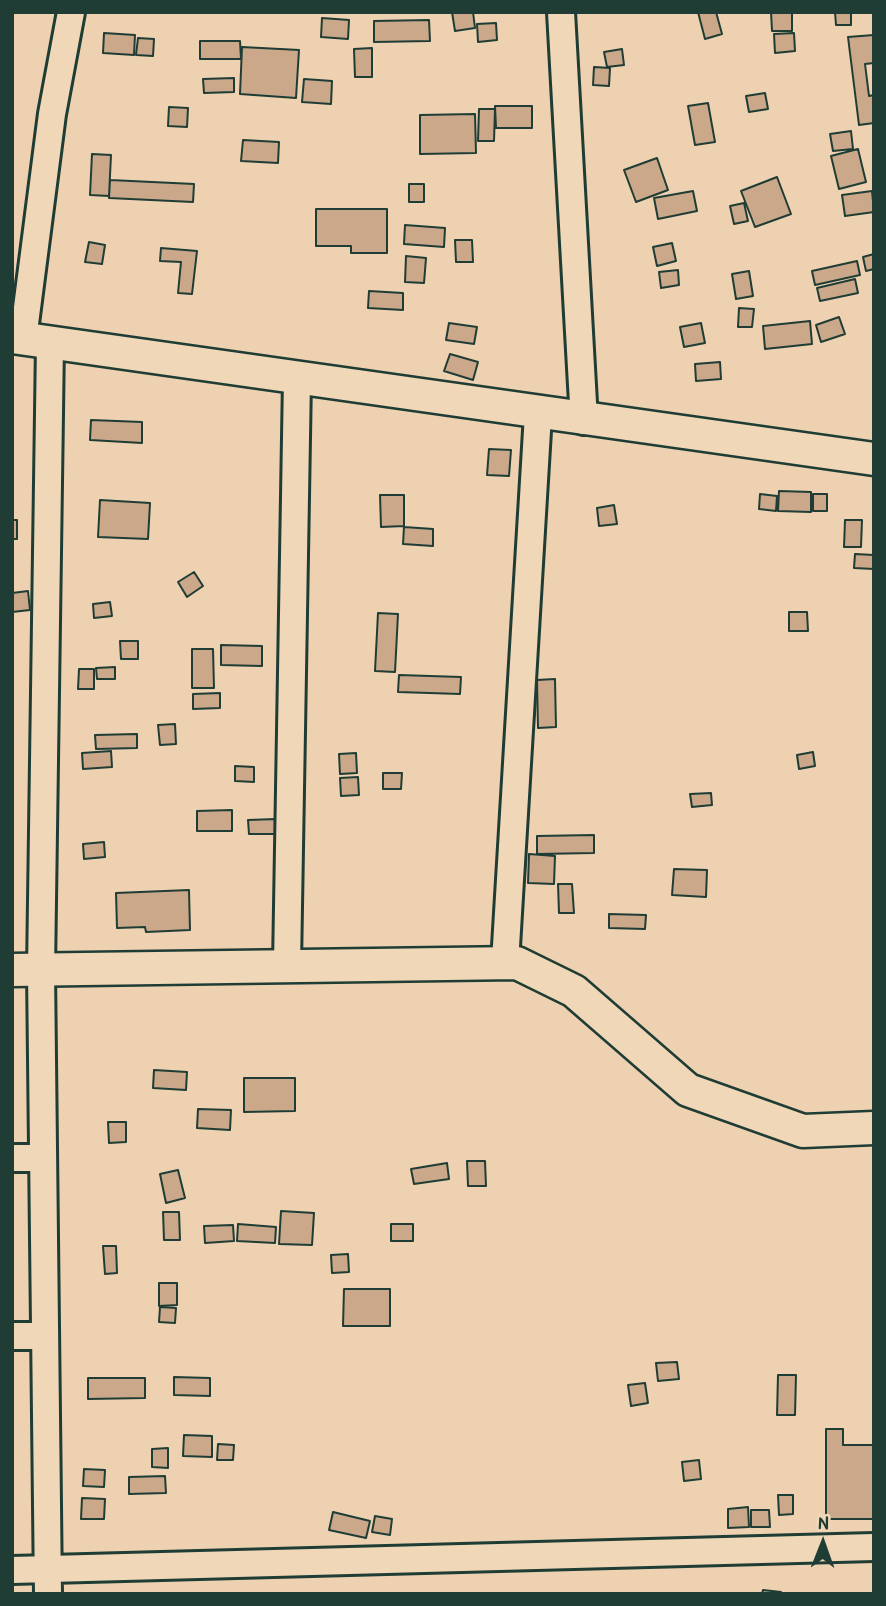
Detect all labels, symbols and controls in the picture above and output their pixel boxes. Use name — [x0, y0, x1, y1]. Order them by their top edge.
north arrow — [788, 1508, 858, 1578]
text: N — [818, 1509, 829, 1535]

